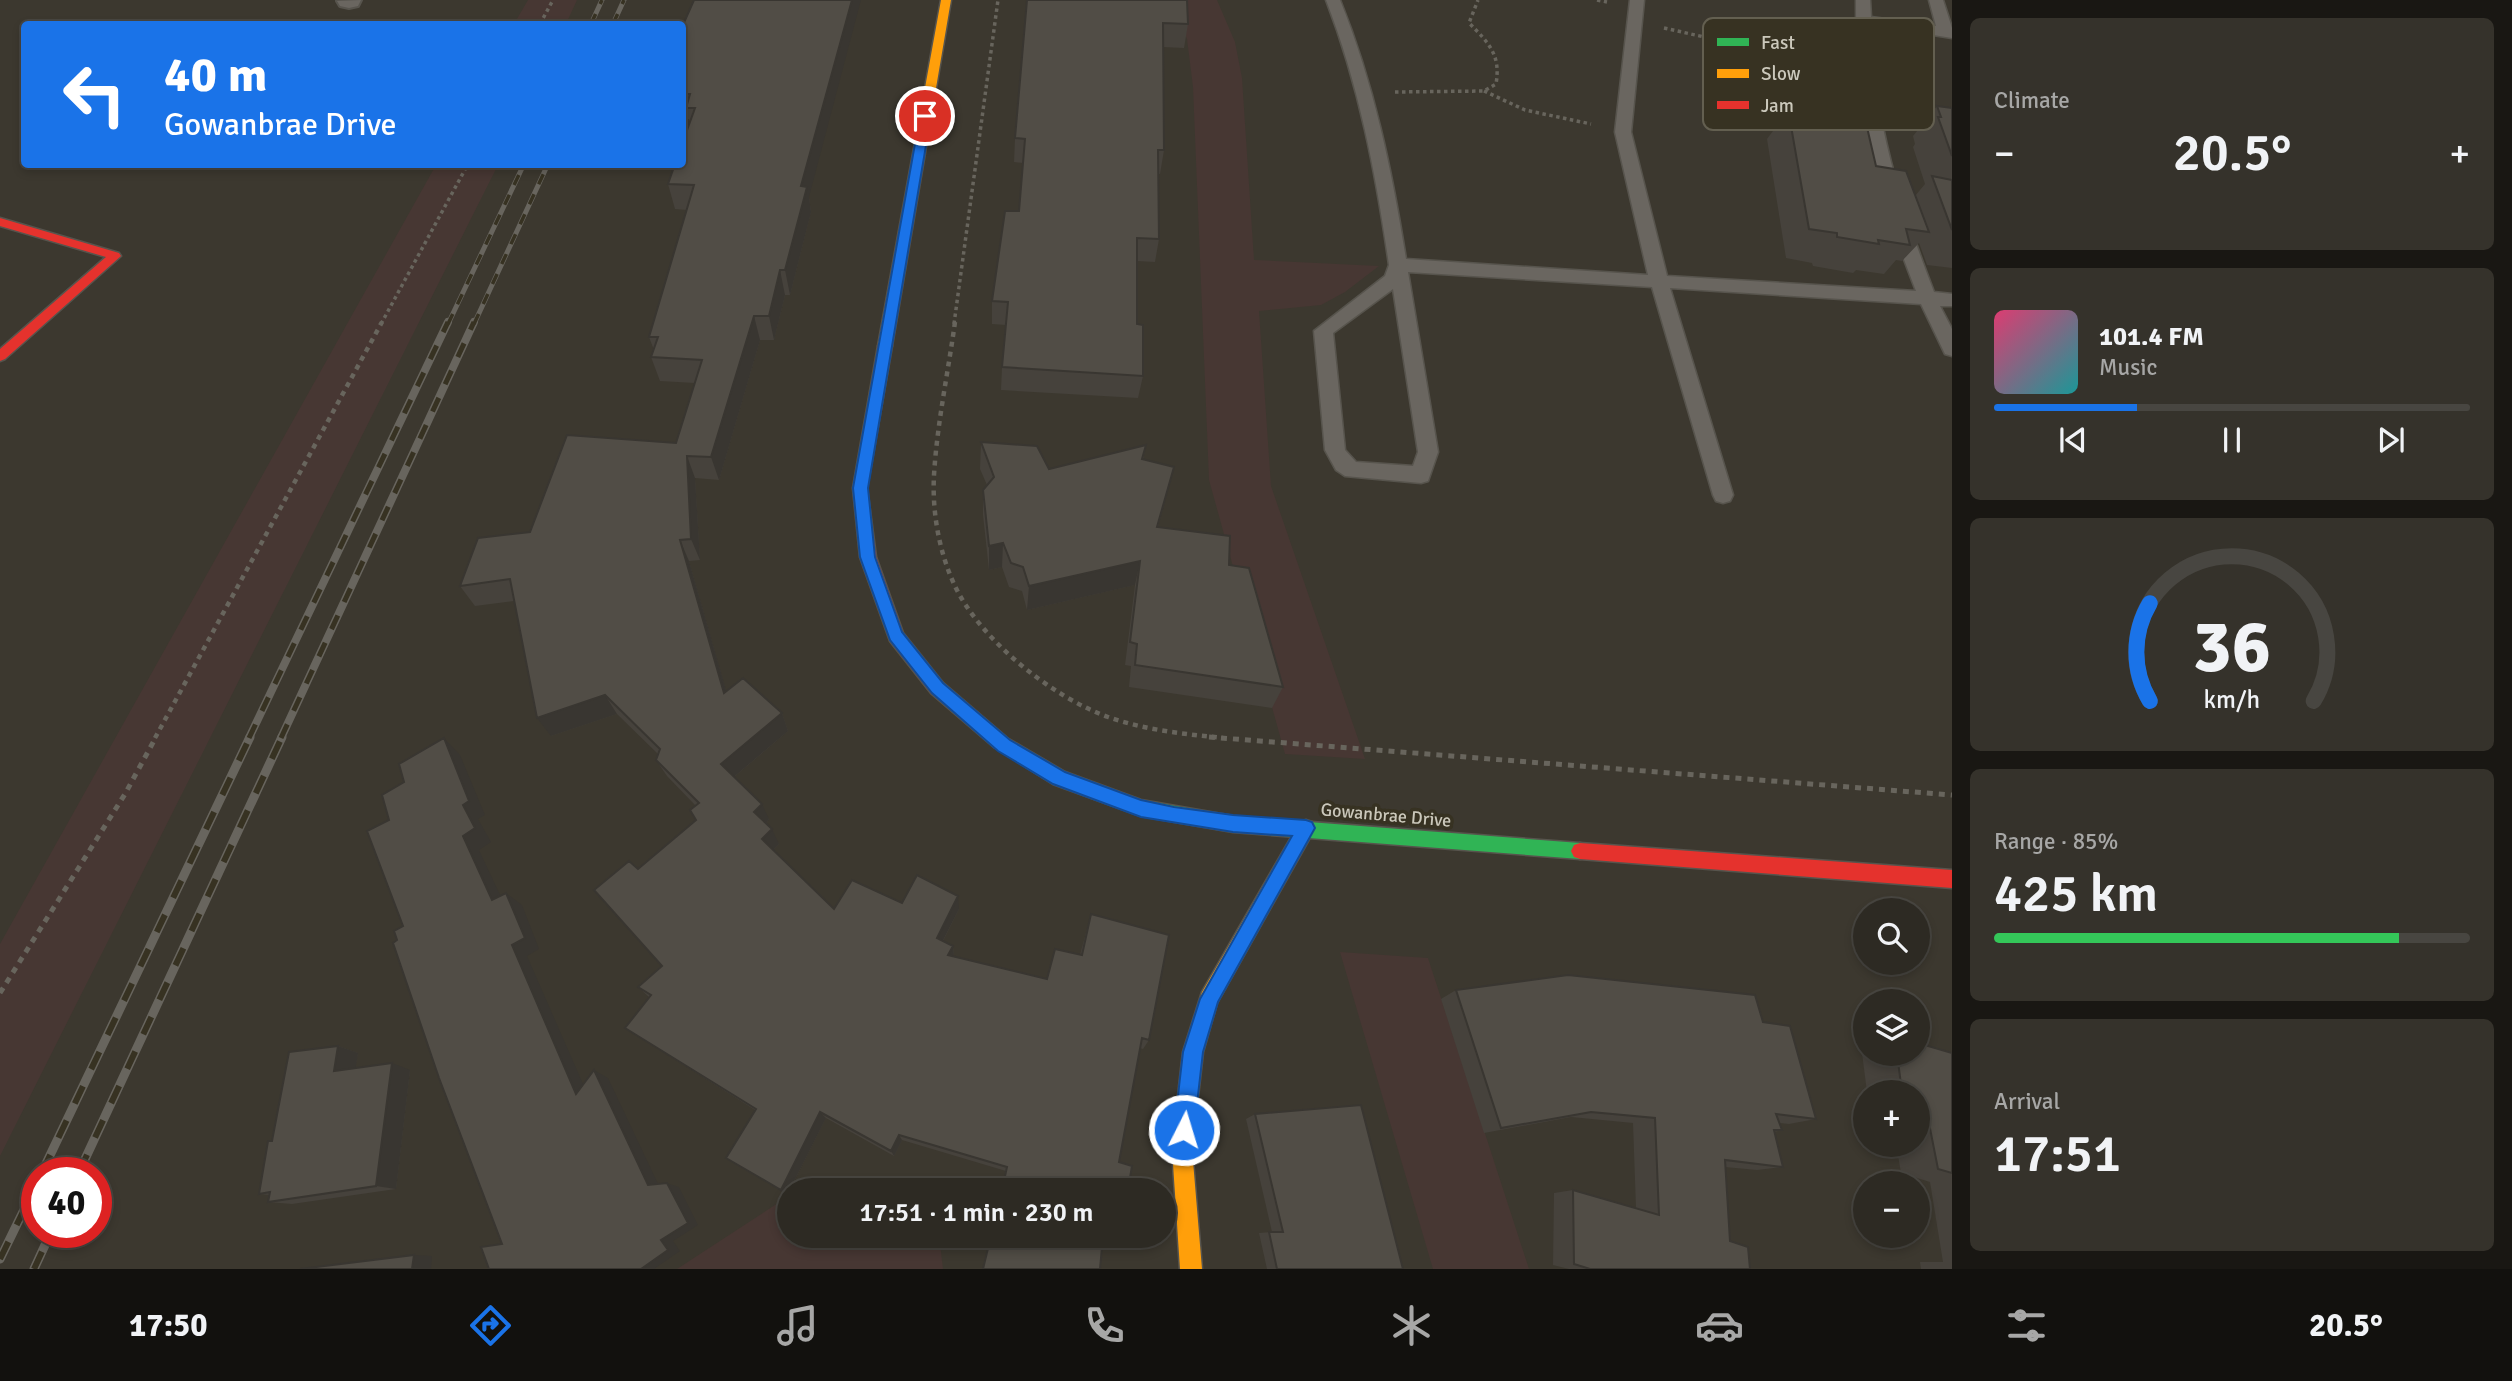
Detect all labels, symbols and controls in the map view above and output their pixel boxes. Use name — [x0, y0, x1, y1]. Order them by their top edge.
legend — [1703, 18, 1934, 130]
text: Fast — [1761, 31, 1795, 55]
text: 40 m — [164, 45, 267, 105]
icon: left — [49, 49, 140, 140]
text: Slow — [1761, 62, 1801, 86]
pin — [895, 86, 955, 146]
text: Climate — [1994, 86, 2070, 115]
text: Jam — [1761, 94, 1794, 118]
icon: arrive — [906, 97, 944, 135]
text: Gowanbrae Drive — [164, 105, 397, 144]
text: 20.5° — [2173, 121, 2291, 185]
text: − — [1994, 130, 2015, 177]
text: + — [2449, 130, 2470, 177]
text: 101.4 FM — [2099, 321, 2204, 353]
text: Music — [2099, 353, 2157, 382]
icon: previous — [2054, 421, 2092, 459]
icon: pause — [2213, 421, 2251, 459]
icon: next — [2372, 421, 2410, 459]
text: 36 — [2193, 603, 2271, 692]
text: km/h — [2204, 683, 2260, 714]
street label: Gowanbrae Drive — [1320, 798, 1452, 832]
text: Range · 85% — [1994, 827, 2118, 856]
text: 425 km — [1994, 862, 2158, 926]
map controls — [1853, 898, 1930, 1248]
button: search — [1853, 898, 1930, 975]
button: layers — [1853, 989, 1930, 1066]
button: + — [1853, 1080, 1930, 1157]
text: Arrival — [1994, 1087, 2060, 1116]
position arrow — [1147, 1093, 1221, 1167]
text: 17:51 — [1994, 1122, 2121, 1186]
speed limit sign: 40 — [21, 1157, 112, 1248]
button: − — [1853, 1171, 1930, 1248]
text: 17:51 · 1 min · 230 m — [860, 1197, 1093, 1229]
icon: directions — [466, 1301, 515, 1350]
icon: music — [773, 1301, 822, 1350]
icon: phone — [1080, 1301, 1129, 1350]
icon: climate — [1387, 1301, 1436, 1350]
icon: car — [1695, 1301, 1744, 1350]
icon: filters — [2002, 1301, 2051, 1350]
text: 17:50 — [129, 1306, 208, 1345]
text: 20.5° — [2309, 1306, 2383, 1345]

